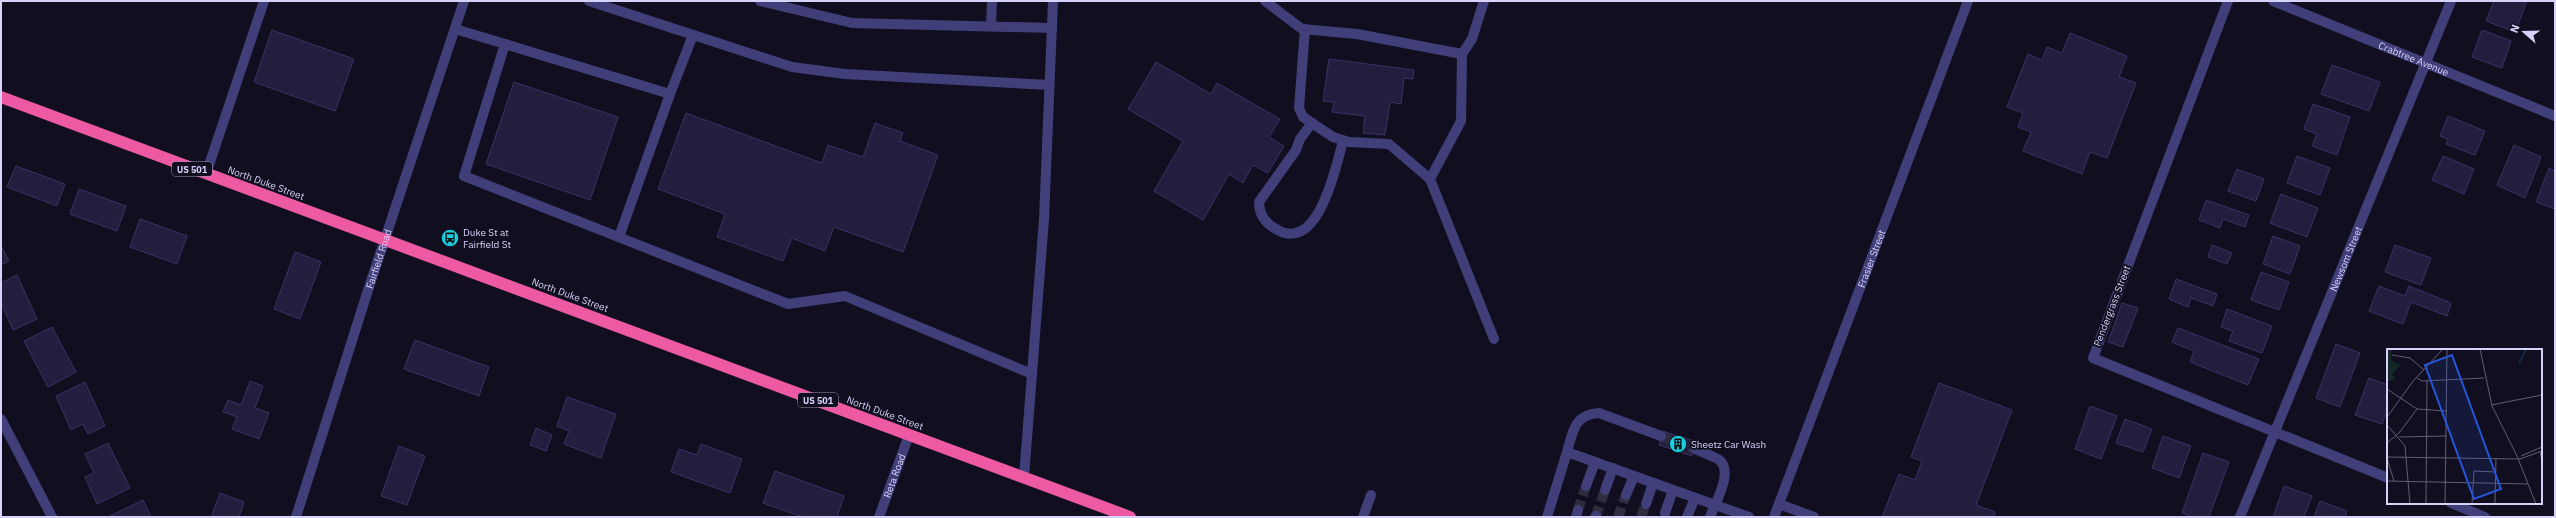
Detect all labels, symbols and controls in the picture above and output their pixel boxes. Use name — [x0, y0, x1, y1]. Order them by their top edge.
north arrow — [2504, 12, 2544, 52]
text: N — [2507, 22, 2523, 35]
street label: Crabtree Avenue — [2377, 38, 2451, 79]
road number: US 501 — [172, 162, 212, 176]
street label: North Duke Street — [226, 163, 307, 203]
street label: Newsom Street — [2326, 224, 2365, 293]
place label: Duke St at Fairfield St — [463, 226, 512, 251]
street label: Fairfield Road — [362, 227, 394, 290]
street label: Frasier Street — [1854, 227, 1888, 289]
bus stop icon: Duke St at Fairfield St — [440, 228, 460, 248]
street label: Pendergrass Street — [2091, 263, 2134, 348]
street label: North Duke Street — [530, 275, 611, 315]
inset map — [2387, 349, 2542, 504]
road number: US 501 — [798, 393, 838, 407]
street label: North Duke Street — [845, 393, 926, 433]
building icon: Sheetz Car Wash — [1668, 434, 1688, 454]
place label: Sheetz Car Wash — [1691, 438, 1766, 451]
street label: Reta Road — [880, 452, 908, 500]

